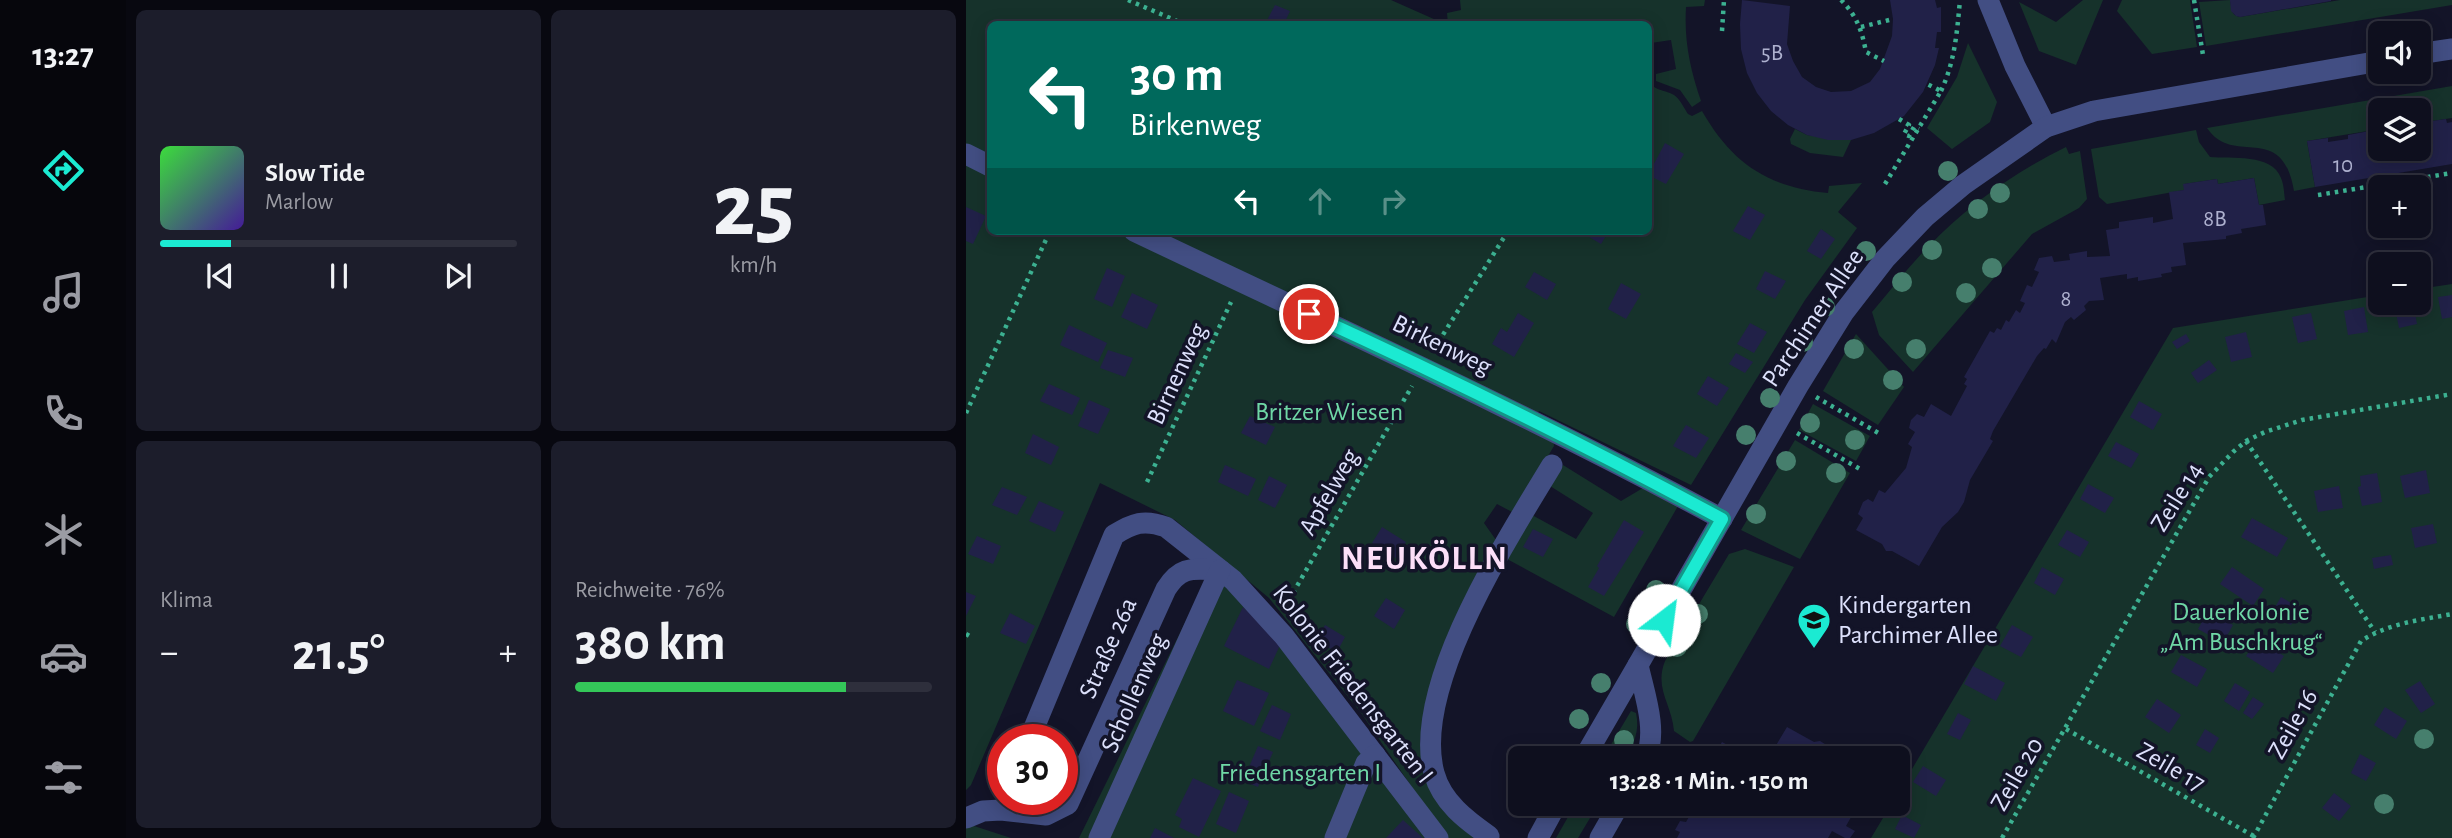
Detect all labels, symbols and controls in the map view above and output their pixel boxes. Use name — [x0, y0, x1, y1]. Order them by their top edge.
map controls — [2368, 21, 2431, 315]
button: sound — [2368, 21, 2431, 84]
text: 13:27 — [32, 39, 94, 71]
house number: 5B — [1761, 42, 1783, 65]
icon: left — [1015, 49, 1106, 140]
text: 30 m — [1130, 51, 1224, 100]
button: layers — [2368, 98, 2431, 161]
text: Birkenweg — [1130, 109, 1261, 141]
icon: directions — [39, 146, 88, 195]
house number: 10 — [2333, 154, 2353, 177]
text: Slow Tide — [265, 160, 365, 186]
text: 25 — [712, 161, 795, 252]
button: + — [2368, 175, 2431, 238]
icon: left — [1228, 182, 1266, 220]
icon: ahead — [1301, 182, 1339, 220]
icon: right — [1374, 182, 1412, 220]
text: Marlow — [265, 191, 333, 214]
house number: 8B — [2203, 208, 2227, 231]
street label: Parchimer Allee — [1757, 244, 1869, 392]
button: − — [2368, 252, 2431, 315]
text: km/h — [730, 254, 777, 277]
icon: previous — [201, 257, 239, 295]
icon: pause — [320, 257, 358, 295]
icon: next — [439, 257, 477, 295]
icon: music — [39, 268, 88, 317]
pin — [1279, 284, 1339, 344]
house number: 8 — [2061, 288, 2071, 311]
icon: arrive — [1290, 295, 1328, 333]
street label: Birkenweg — [1388, 310, 1496, 380]
street label: Birnenweg — [1142, 319, 1212, 429]
icon: phone — [39, 389, 88, 438]
park label: Britzer Wiesen — [1255, 399, 1403, 425]
street label: Apfelweg — [1294, 444, 1364, 539]
street label: Zeile 14 — [2146, 458, 2208, 536]
icon: climate — [39, 510, 88, 559]
district label: NEUKÖLLN — [1341, 539, 1509, 576]
street label: Kolonie Friedensgarten I — [1266, 578, 1440, 790]
text: Reichweite · 76% — [575, 579, 725, 602]
position arrow — [1627, 583, 1701, 657]
text: Klima — [160, 589, 213, 612]
place label: Kindergarten Parchimer Allee — [1838, 592, 1998, 648]
street label: Straße 26a — [1074, 594, 1142, 702]
park label: Dauerkolonie „Am Buschkrug“ — [2159, 599, 2323, 655]
school or university icon: Kindergarten Parchimer Allee — [1795, 601, 1833, 650]
text: 380 km — [575, 617, 726, 669]
text: 21.5° — [292, 627, 385, 679]
street label: Schollenweg — [1096, 629, 1172, 756]
icon: car — [39, 632, 88, 681]
text: − — [160, 634, 178, 672]
text: + — [499, 634, 517, 672]
street label: Zeile 16 — [2263, 685, 2323, 763]
speed limit sign: 30 — [987, 724, 1078, 815]
street label: Zeile 20 — [1986, 733, 2048, 815]
street label: Zeile 17 — [2133, 737, 2210, 797]
icon: filters — [39, 753, 88, 802]
park label: Friedensgarten I — [1219, 757, 1381, 789]
text: 13:28 · 1 Min. · 150 m — [1610, 768, 1808, 794]

